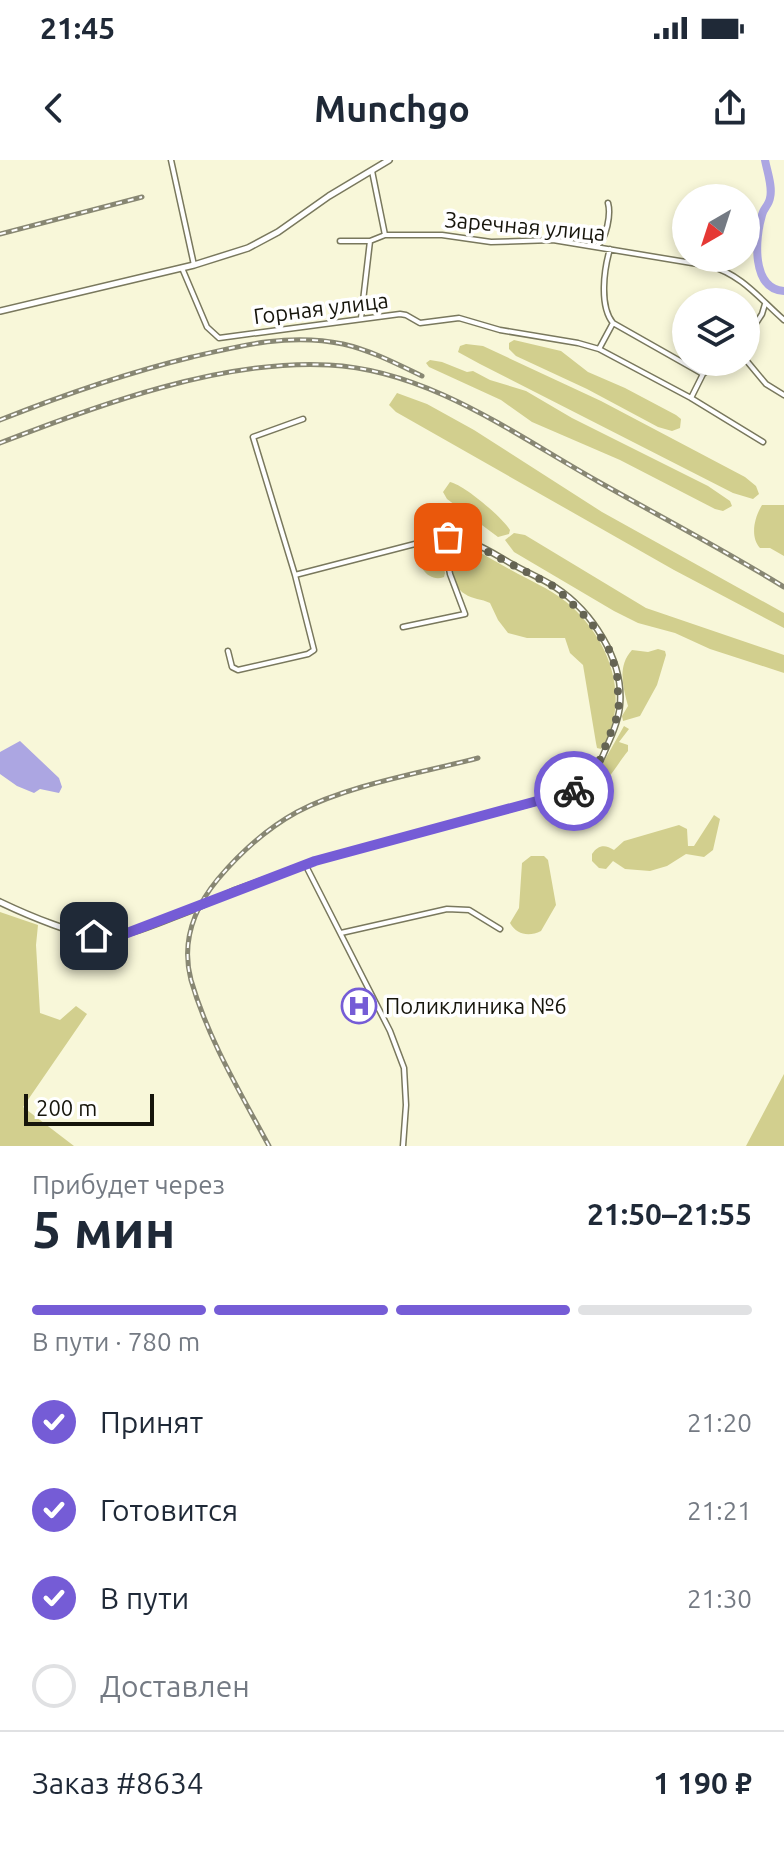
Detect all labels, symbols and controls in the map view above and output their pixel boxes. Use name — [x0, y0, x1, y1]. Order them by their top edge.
text: 21:45 — [40, 11, 115, 45]
icon: back — [32, 86, 76, 130]
icon: share — [708, 86, 752, 130]
text: Munchgo — [314, 88, 470, 129]
north arrow — [672, 184, 760, 272]
map controls — [672, 184, 760, 376]
street label: Заречная улица — [444, 206, 607, 245]
street label: Горная улица — [252, 287, 390, 328]
button: layers — [672, 288, 760, 376]
pin — [414, 503, 482, 571]
icon: bag — [426, 515, 470, 559]
courier — [534, 751, 614, 831]
icon: bike — [552, 769, 596, 813]
pin — [60, 902, 128, 970]
icon: home — [72, 914, 116, 958]
hospital icon: Поликлиника №6 — [340, 987, 378, 1025]
place label: Поликлиника №6 — [385, 993, 567, 1018]
scale bar — [24, 1090, 154, 1126]
text: 200 m — [36, 1095, 97, 1120]
text: Прибудет через — [32, 1170, 225, 1199]
text: 21:50–21:55 — [587, 1197, 752, 1231]
text: 5 мин — [32, 1200, 175, 1258]
text: В пути · 780 m — [32, 1327, 200, 1356]
icon: check — [32, 1400, 76, 1444]
text: Принят — [100, 1405, 203, 1439]
text: 21:20 — [687, 1408, 752, 1437]
icon: check — [32, 1488, 76, 1532]
text: Готовится — [100, 1493, 238, 1527]
text: 21:21 — [687, 1496, 752, 1525]
icon: check — [32, 1576, 76, 1620]
text: В пути — [100, 1581, 189, 1615]
text: 21:30 — [687, 1584, 752, 1613]
text: Доставлен — [100, 1669, 250, 1703]
text: Заказ #8634 — [32, 1766, 204, 1800]
text: 1 190 ₽ — [653, 1766, 752, 1800]

